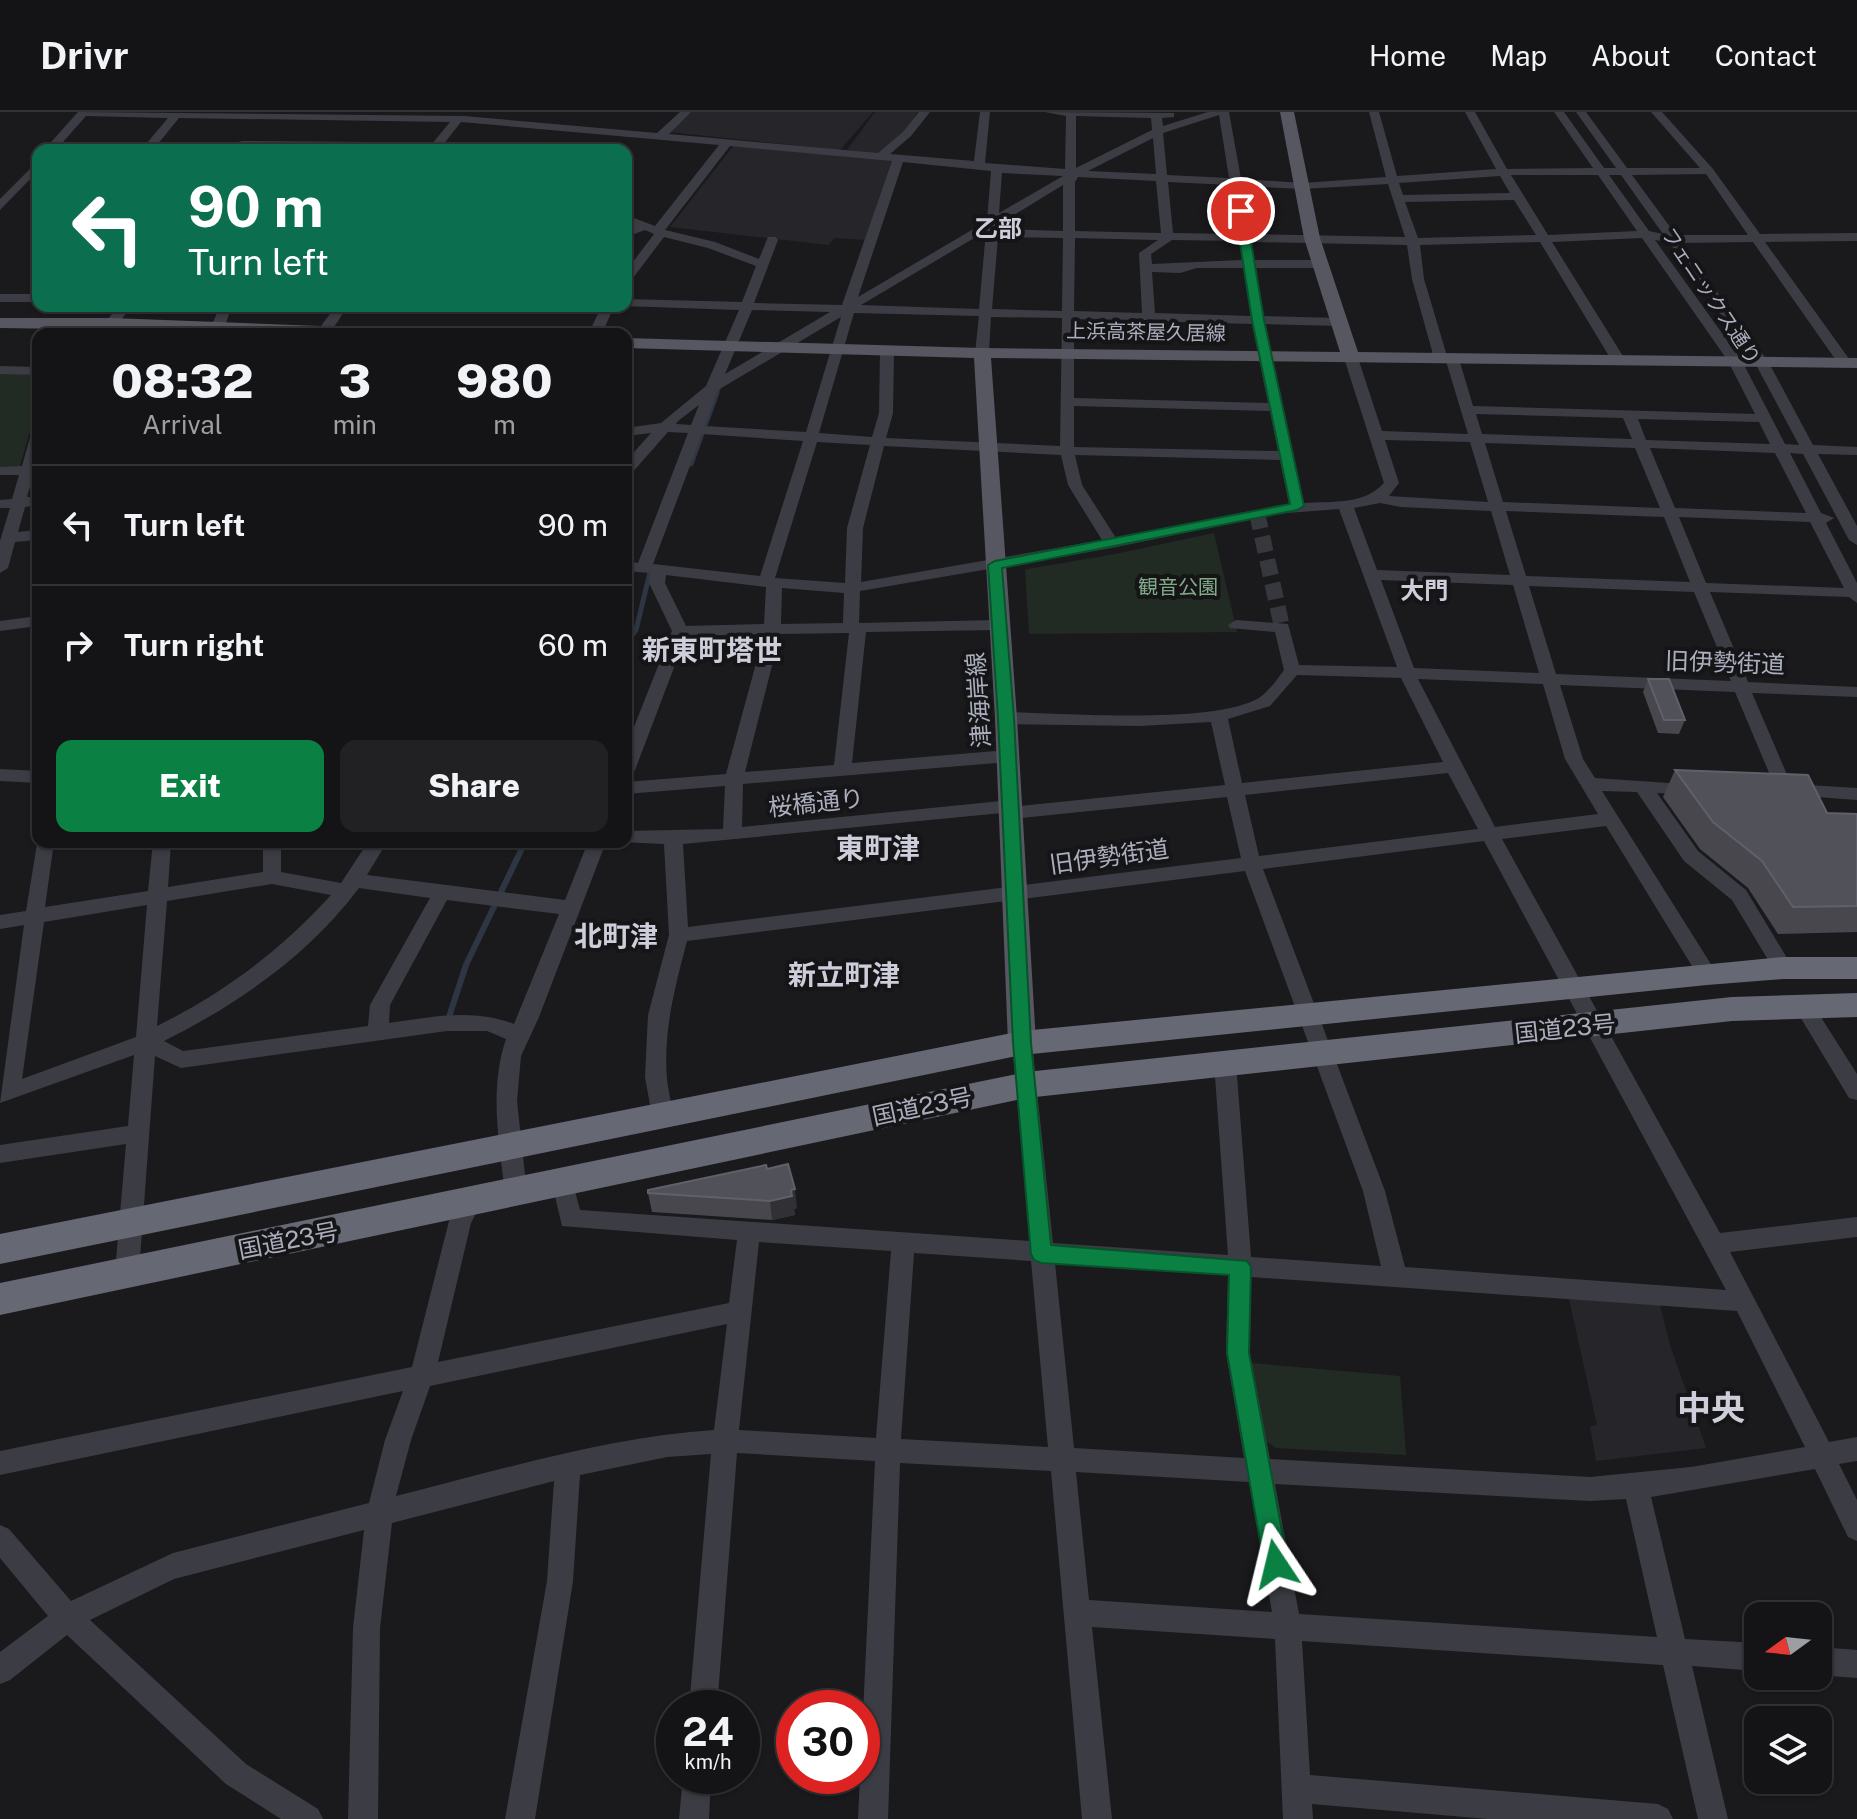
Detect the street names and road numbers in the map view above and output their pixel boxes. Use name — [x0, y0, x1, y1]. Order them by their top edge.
street label: フェニックス通り — [1656, 223, 1766, 369]
street label: 上浜高茶屋久居線 — [1066, 319, 1226, 345]
street label: 旧伊勢街道 — [1665, 646, 1785, 678]
street label: 津海岸線 — [961, 651, 995, 749]
street label: 桜橋通り — [767, 783, 865, 821]
street label: 旧伊勢街道 — [1048, 834, 1170, 878]
street label: 国道23号 — [1513, 1009, 1617, 1047]
street label: 国道23号 — [869, 1082, 975, 1130]
street label: 国道23号 — [236, 1217, 340, 1263]

